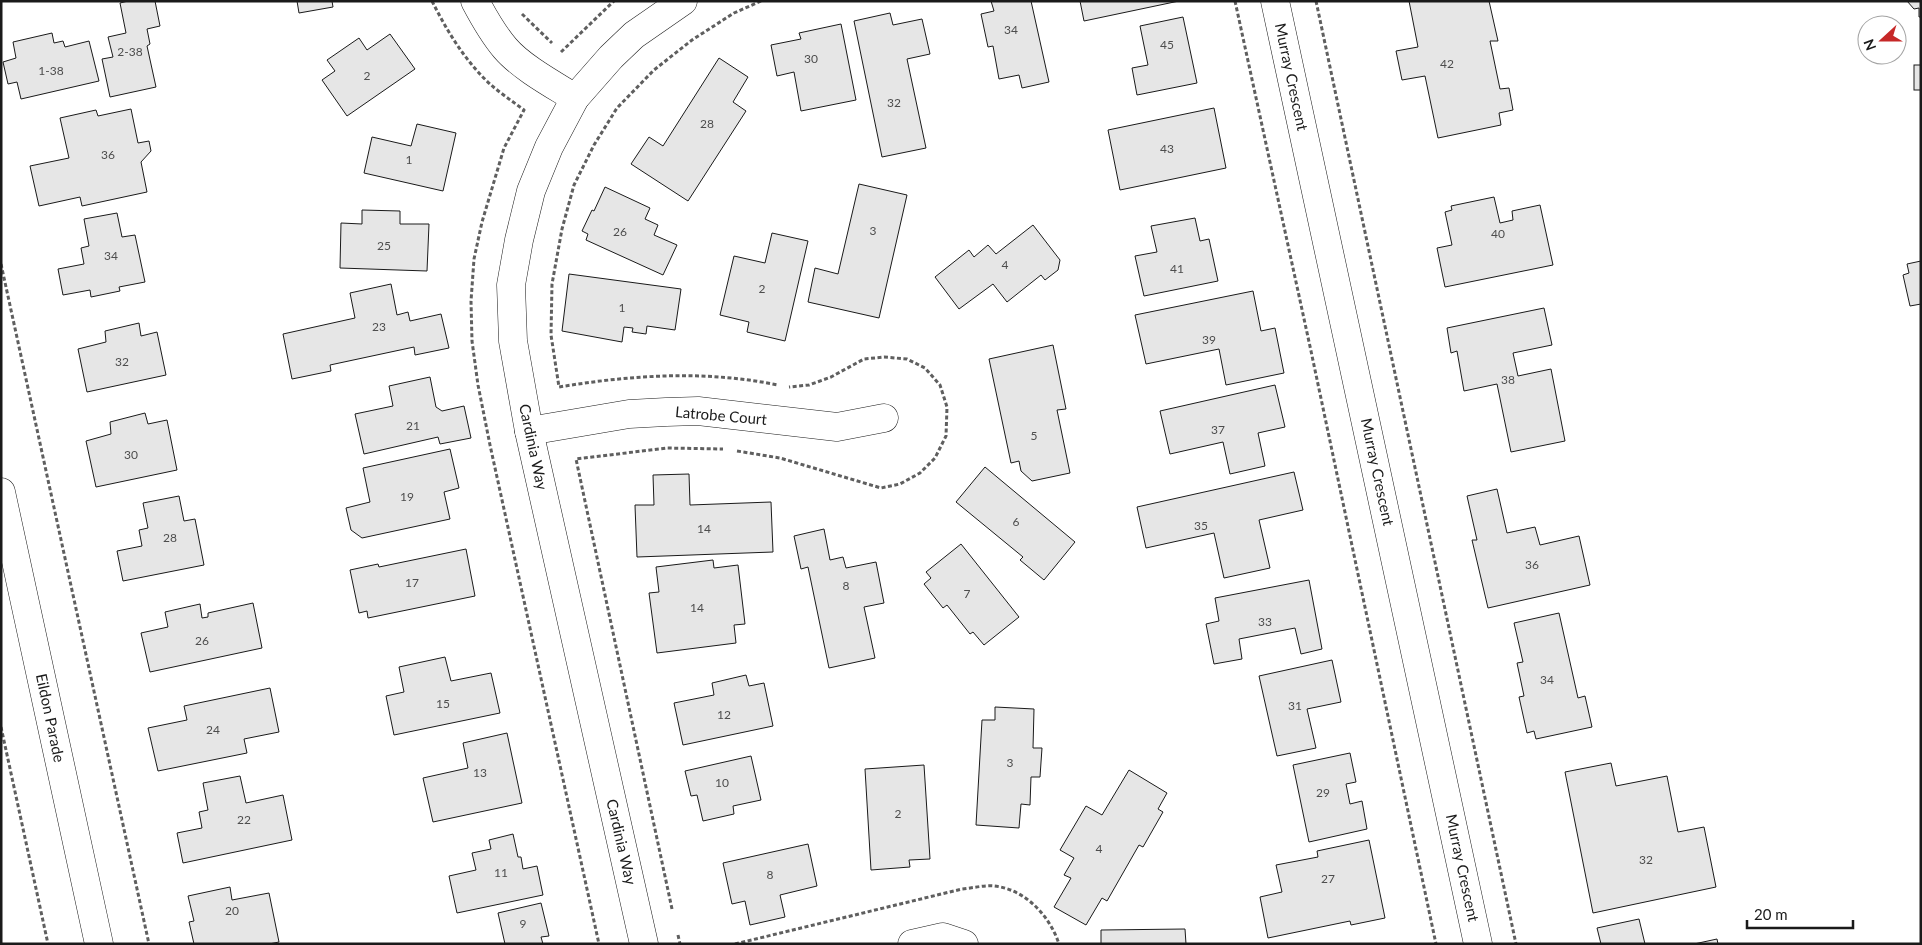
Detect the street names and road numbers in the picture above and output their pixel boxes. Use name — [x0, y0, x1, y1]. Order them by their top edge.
street label: Murray Crescent — [1272, 21, 1312, 133]
street label: Cardinia Way — [516, 402, 552, 492]
street label: Latrobe Court — [675, 402, 768, 428]
street label: Murray Crescent — [1358, 416, 1398, 528]
street label: Eildon Parade — [33, 672, 69, 764]
street label: Cardinia Way — [603, 797, 641, 887]
street label: Murray Crescent — [1443, 812, 1483, 924]

